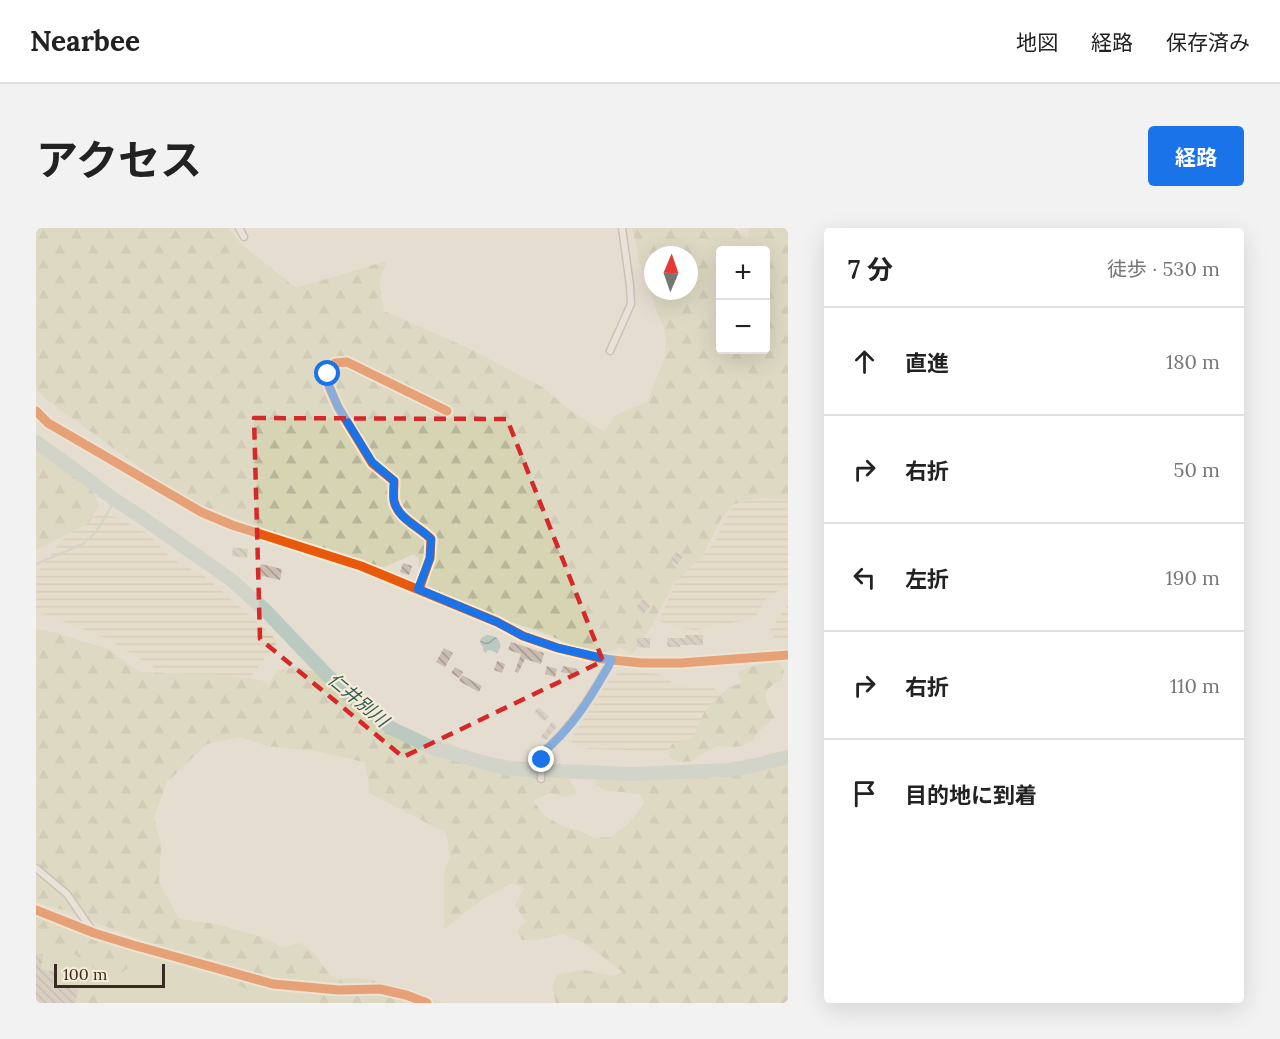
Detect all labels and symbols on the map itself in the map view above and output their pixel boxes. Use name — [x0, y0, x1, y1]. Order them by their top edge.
north arrow — [644, 246, 698, 300]
route start — [314, 360, 340, 386]
water label: 仁井別川 — [323, 668, 395, 733]
route end — [528, 746, 554, 772]
scale bar — [54, 961, 165, 988]

